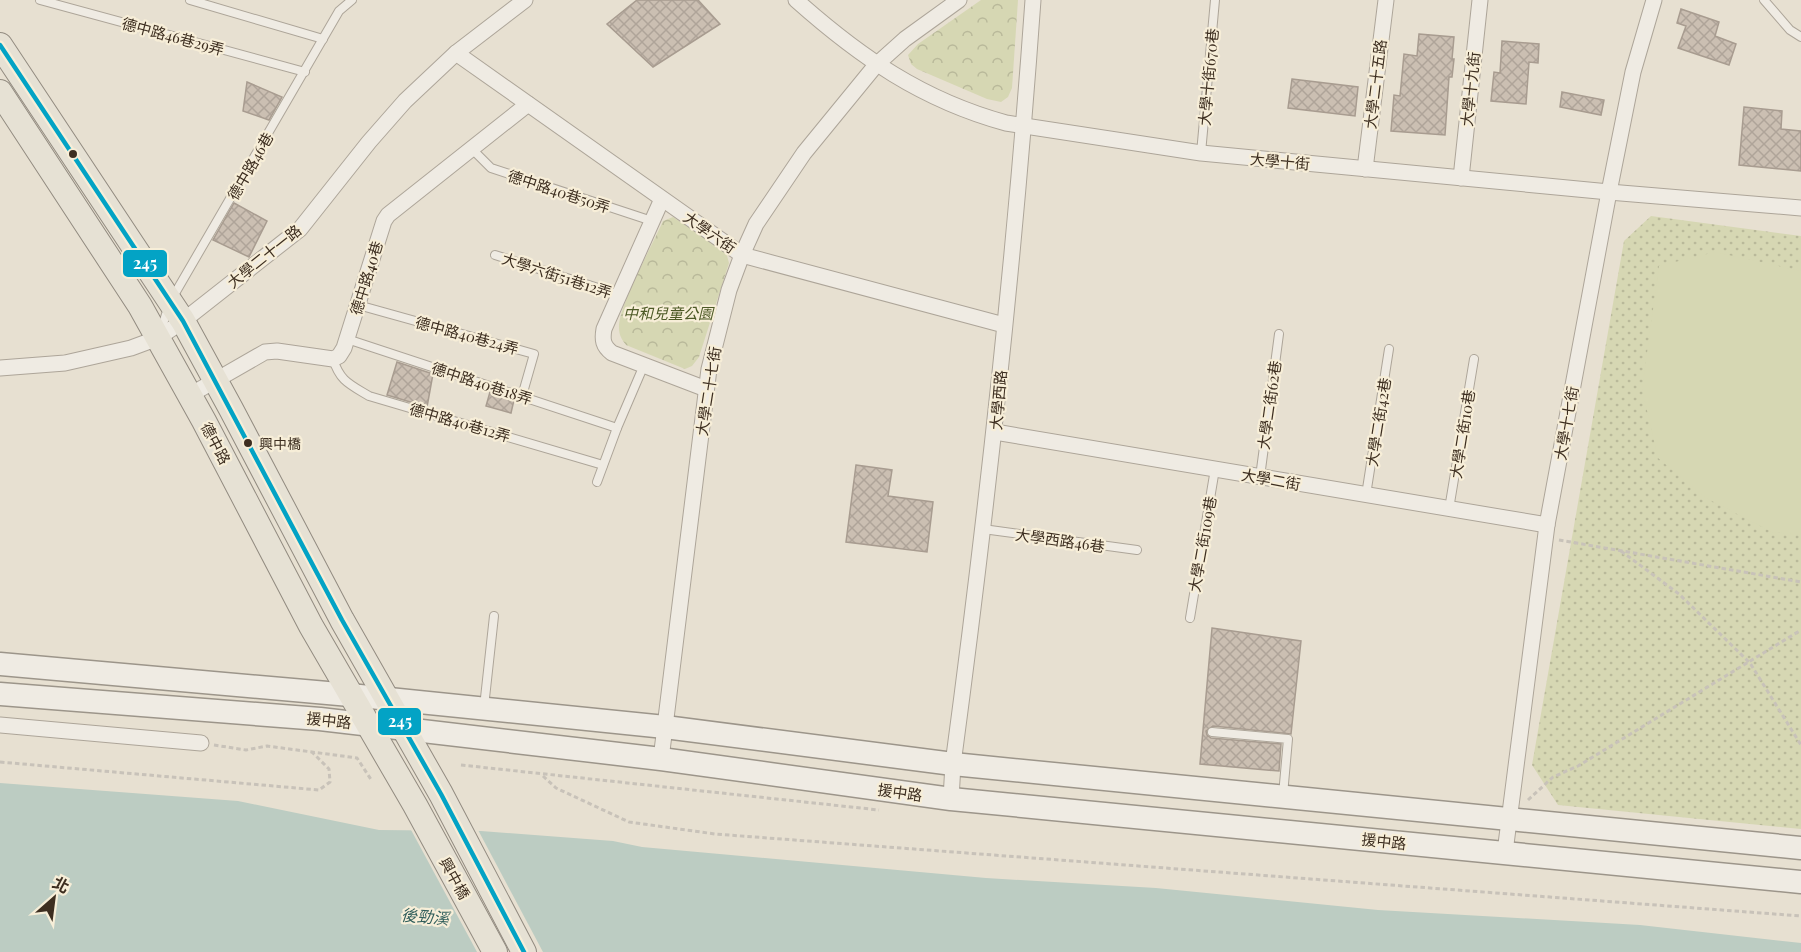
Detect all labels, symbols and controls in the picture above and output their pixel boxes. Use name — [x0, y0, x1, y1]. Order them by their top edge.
street label: 德中路46巷29弄 — [120, 13, 226, 59]
street label: 大學十街670巷 — [1194, 27, 1222, 127]
street label: 大學二十五路 — [1360, 38, 1390, 130]
street label: 大學十九街 — [1456, 51, 1484, 127]
street label: 德中路46巷 — [223, 128, 277, 204]
unlabelled marker — [67, 148, 79, 160]
street label: 大學十街 — [1249, 148, 1311, 174]
street label: 德中路40巷50弄 — [505, 165, 613, 217]
street label: 大學六街 — [680, 207, 740, 257]
street label: 大學二十一路 — [223, 220, 305, 292]
street label: 德中路40巷 — [345, 239, 387, 317]
street label: 大學六街51巷12弄 — [499, 248, 615, 302]
line badge: 245 — [122, 249, 168, 278]
text: 245 — [133, 252, 157, 273]
park label: 中和兒童公園 — [623, 303, 715, 323]
street label: 德中路40巷24弄 — [413, 312, 521, 358]
street label: 大學二十七街 — [691, 345, 725, 437]
street label: 德中路40巷18弄 — [429, 357, 535, 409]
street label: 大學二街62巷 — [1253, 359, 1285, 451]
street label: 大學西路 — [985, 369, 1011, 431]
street label: 大學二街42巷 — [1361, 376, 1395, 468]
street label: 大學十七街 — [1550, 384, 1582, 462]
street label: 大學二街10巷 — [1445, 388, 1479, 480]
street label: 德中路40巷12弄 — [407, 398, 513, 446]
street label: 德中路 — [197, 418, 235, 468]
place label: 興中橋 — [259, 434, 301, 453]
marker: 興中橋 — [242, 437, 254, 449]
street label: 大學二街 — [1240, 464, 1302, 494]
street label: 大學二街109巷 — [1184, 494, 1220, 594]
street label: 大學西路46巷 — [1014, 524, 1106, 556]
line badge: 245 — [377, 707, 422, 736]
street label: 援中路 — [306, 708, 352, 732]
text: 245 — [388, 710, 412, 731]
street label: 援中路 — [876, 779, 924, 805]
street label: 援中路 — [1361, 829, 1407, 853]
street label: 興中橋 — [435, 853, 475, 903]
north arrow — [24, 868, 84, 928]
text: 北 — [49, 871, 73, 897]
water label: 後勁溪 — [400, 903, 452, 929]

